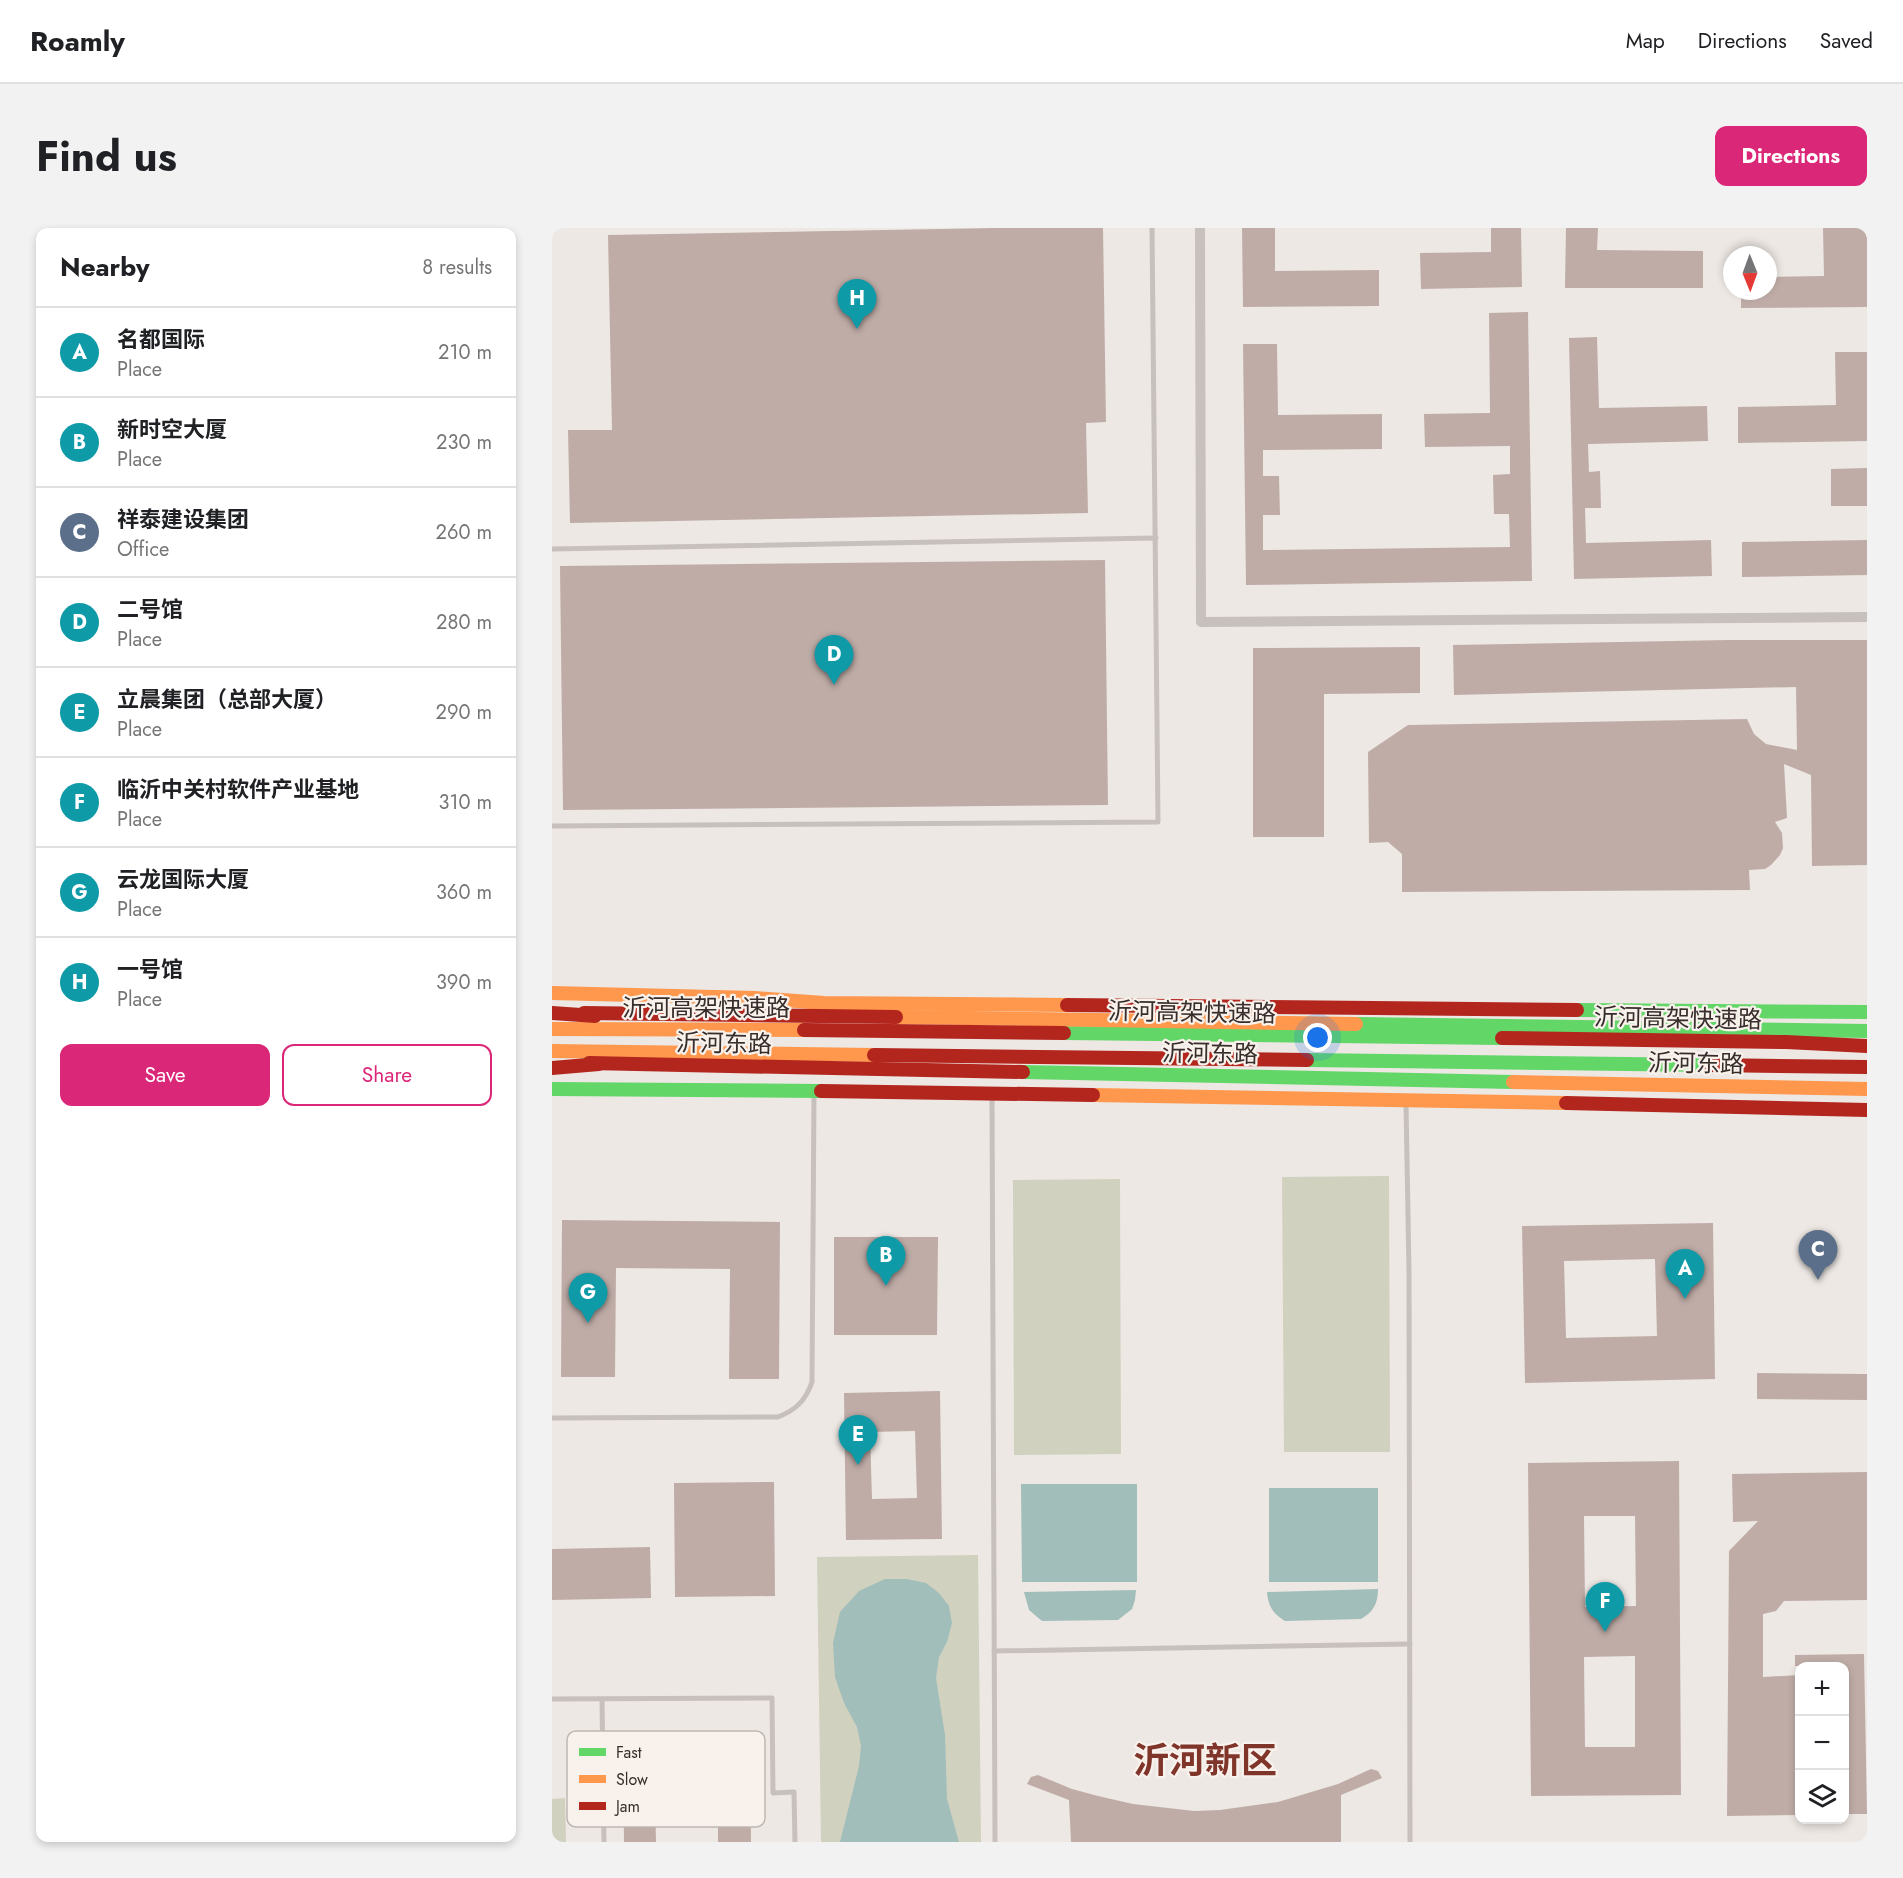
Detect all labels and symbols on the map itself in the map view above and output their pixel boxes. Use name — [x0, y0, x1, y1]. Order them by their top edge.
north arrow — [1723, 246, 1777, 300]
pin: H — [838, 279, 876, 329]
pin: D — [814, 636, 854, 685]
street label: 沂河高架快速路 — [622, 990, 790, 1025]
street label: 沂河高架快速路 — [1108, 993, 1276, 1031]
street label: 沂河高架快速路 — [1594, 999, 1762, 1037]
your location — [1303, 1023, 1332, 1052]
street label: 沂河东路 — [676, 1025, 772, 1061]
street label: 沂河东路 — [1162, 1035, 1258, 1071]
street label: 沂河东路 — [1648, 1045, 1744, 1081]
pin: C — [1798, 1230, 1838, 1280]
pin: B — [866, 1236, 906, 1286]
pin: A — [1666, 1250, 1704, 1299]
pin: G — [568, 1274, 608, 1323]
pin: E — [838, 1416, 878, 1465]
pin: F — [1586, 1582, 1624, 1632]
legend — [567, 1731, 765, 1827]
district label: 沂河新区 — [1133, 1734, 1277, 1786]
text: Fast — [616, 1741, 642, 1764]
text: Slow — [616, 1768, 648, 1791]
text: Jam — [614, 1795, 640, 1818]

